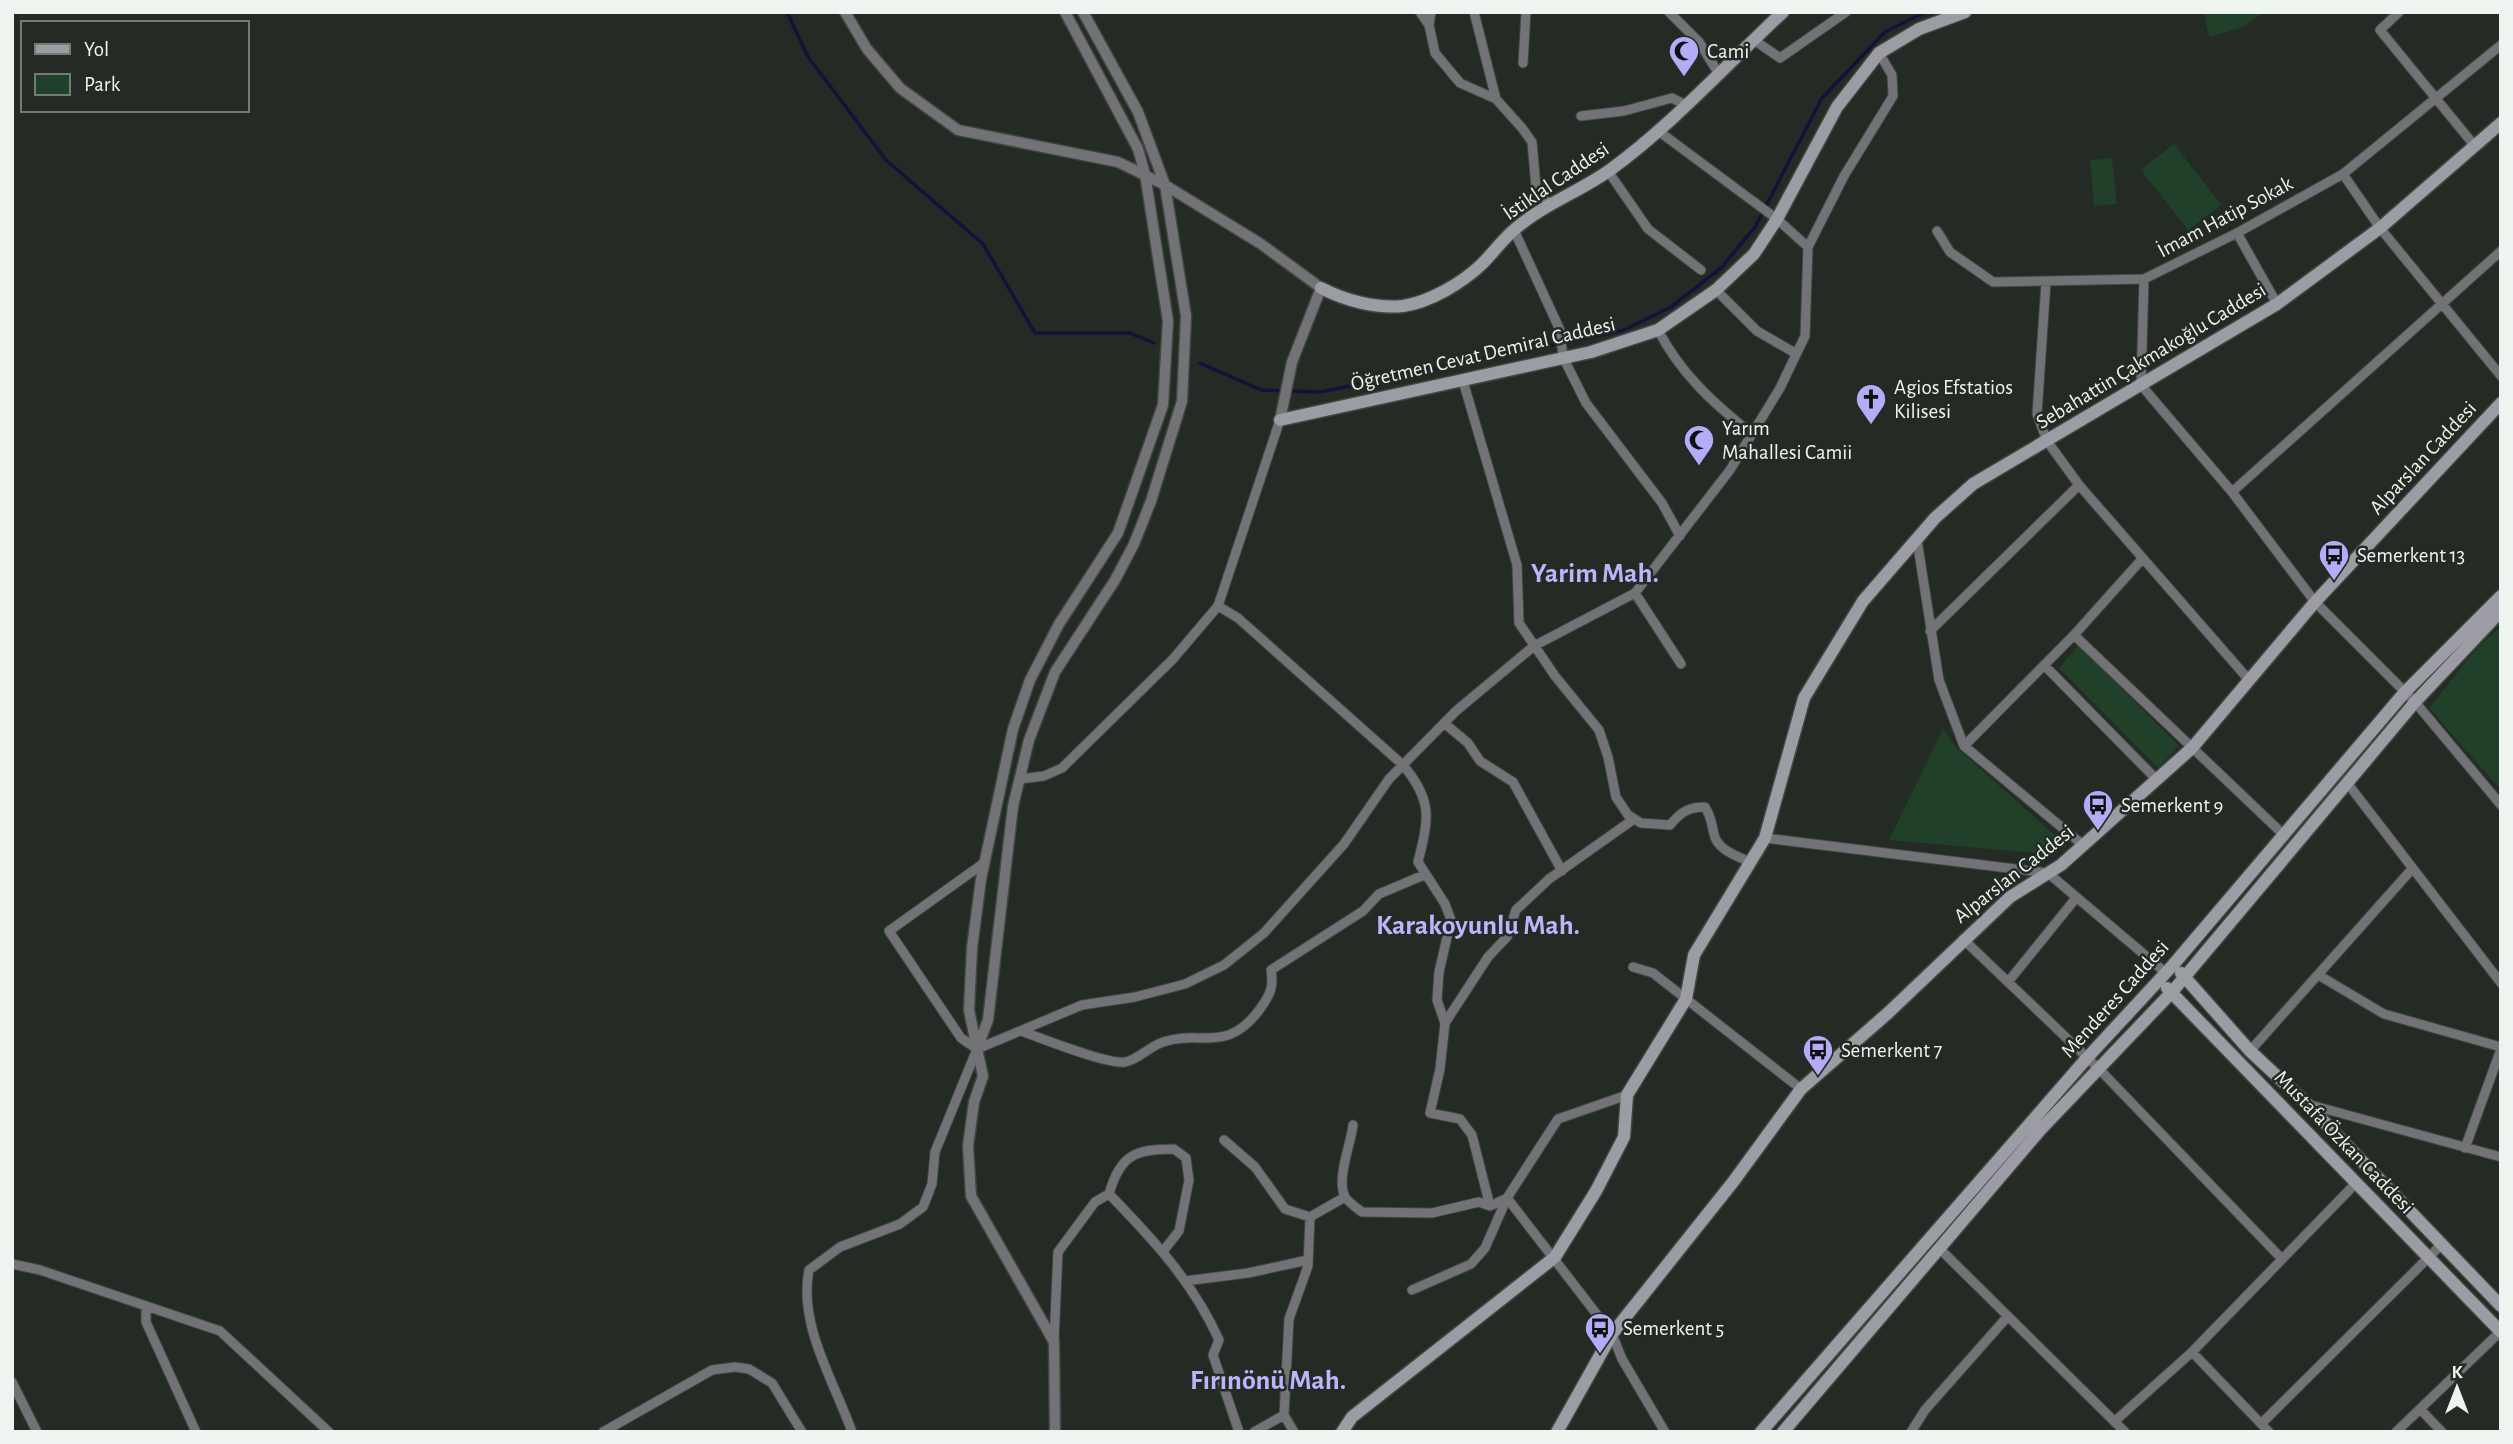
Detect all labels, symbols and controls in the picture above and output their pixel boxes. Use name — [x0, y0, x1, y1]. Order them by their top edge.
legend — [21, 21, 248, 112]
mosque icon: Cami — [1667, 34, 1701, 78]
text: Yol — [84, 39, 109, 60]
place label: Cami — [1707, 41, 1749, 62]
text: Park — [84, 74, 121, 95]
street label: İstiklal Caddesi — [1499, 137, 1613, 224]
street label: İmam Hatip Sokak — [2153, 171, 2296, 261]
street label: Sebahattin Çakmakoğlu Caddesi — [2033, 279, 2269, 433]
street label: Öğretmen Cevat Demiral Caddesi — [1348, 312, 1617, 395]
place label: Agios Efstatios Kilisesi — [1894, 377, 2013, 422]
church icon: Agios Efstatios Kilisesi — [1854, 382, 1888, 426]
street label: Alparslan Caddesi — [2366, 397, 2480, 519]
place label: Yarım Mahallesi Camii — [1722, 418, 1852, 463]
mosque icon: Yarım Mahallesi Camii — [1682, 423, 1716, 467]
bus stop icon: Semerkent 13 — [2317, 538, 2351, 582]
place label: Semerkent 13 — [2357, 545, 2465, 566]
district label: Yarim Mah. — [1531, 560, 1659, 588]
bus stop icon: Semerkent 9 — [2081, 788, 2115, 832]
place label: Semerkent 9 — [2121, 795, 2223, 816]
street label: Alparslan Caddesi — [1950, 821, 2078, 927]
district label: Karakoyunlu Mah. — [1376, 912, 1580, 940]
street label: Menderes Caddesi — [2057, 936, 2173, 1062]
bus stop icon: Semerkent 7 — [1801, 1033, 1835, 1077]
place label: Semerkent 7 — [1841, 1040, 1942, 1061]
street label: Mustafa Özkan Caddesi — [2270, 1066, 2418, 1218]
bus stop icon: Semerkent 5 — [1583, 1311, 1617, 1355]
place label: Semerkent 5 — [1623, 1318, 1724, 1339]
north arrow — [2422, 1353, 2492, 1423]
text: K — [2451, 1363, 2463, 1382]
district label: Fırınönü Mah. — [1190, 1367, 1346, 1395]

